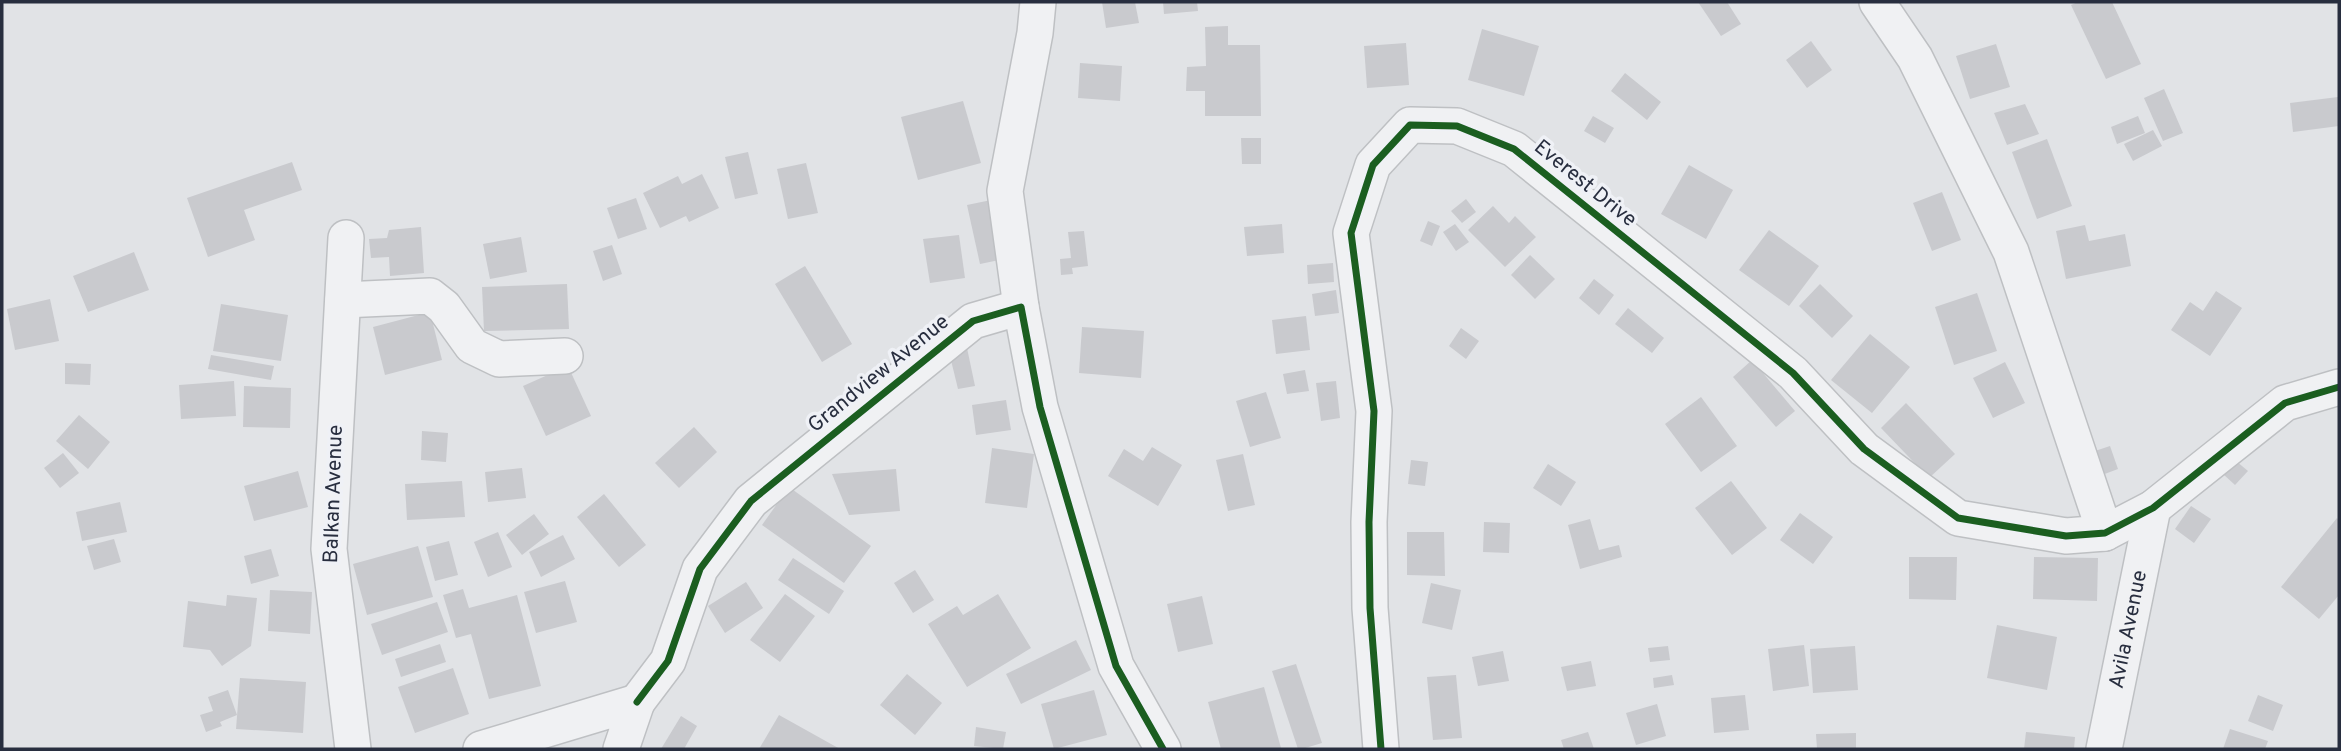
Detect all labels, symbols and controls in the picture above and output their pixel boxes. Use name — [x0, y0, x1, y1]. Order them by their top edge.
street label: Everest Drive — [1528, 134, 1642, 234]
street label: Grandview Avenue — [803, 309, 955, 439]
street label: Balkan Avenue — [318, 424, 350, 564]
street label: Avila Avenue — [2103, 568, 2154, 691]

